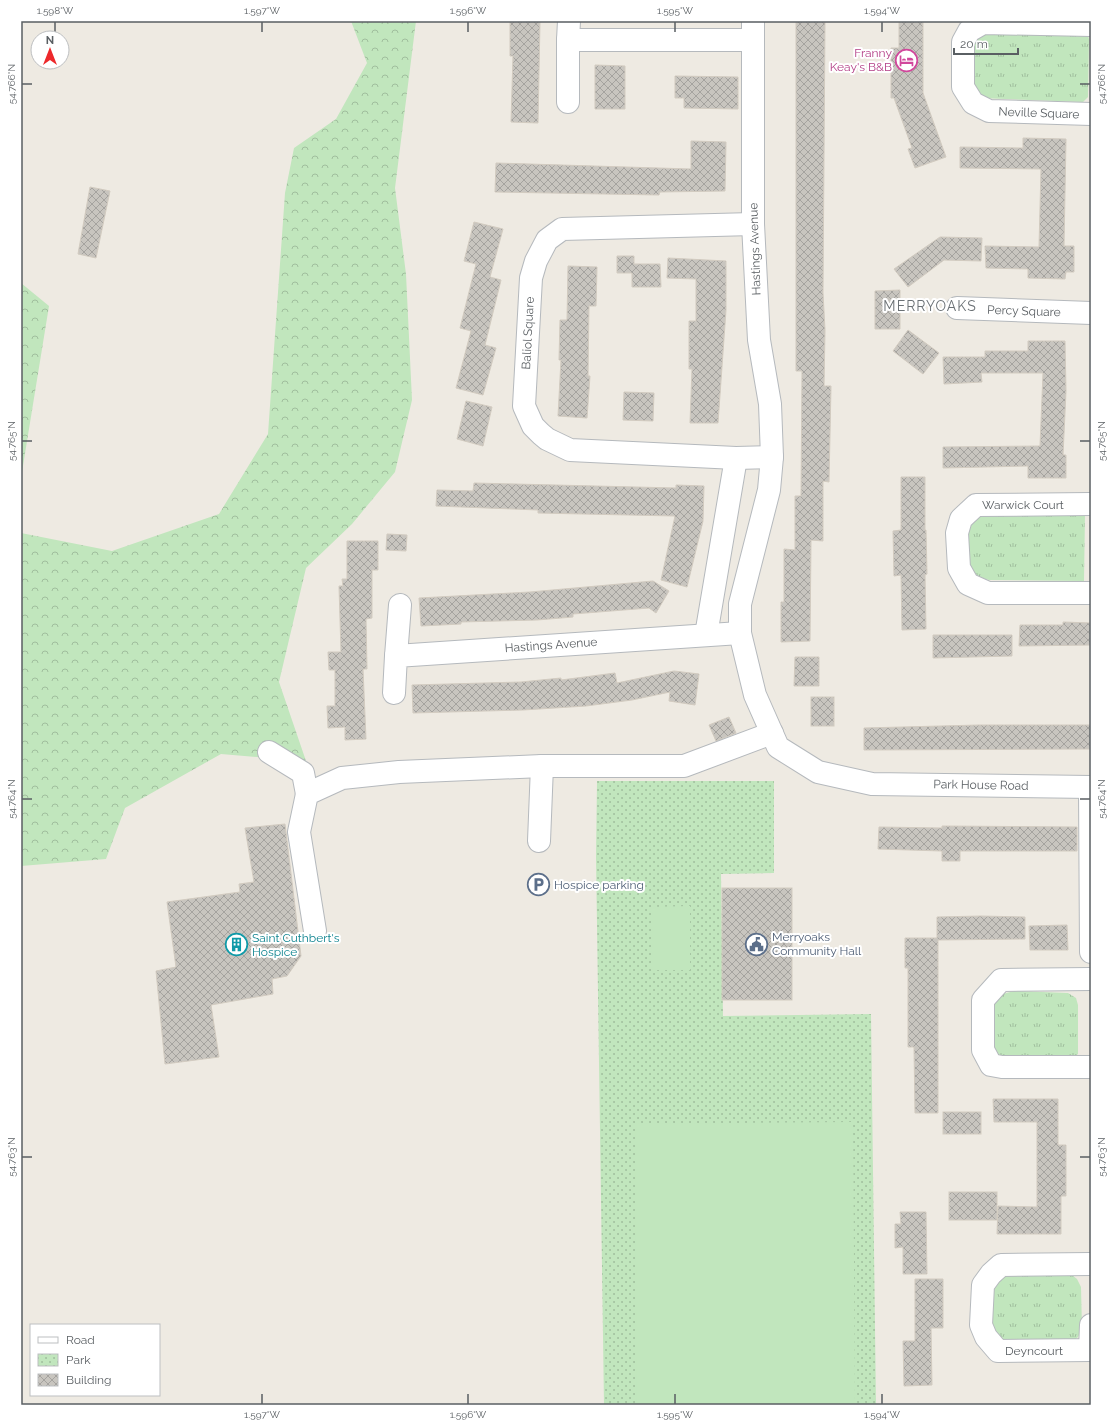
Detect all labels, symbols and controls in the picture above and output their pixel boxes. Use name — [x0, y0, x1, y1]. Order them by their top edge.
text: 1.598°W — [37, 5, 74, 16]
text: 1.597°W — [244, 5, 280, 16]
text: 1.596°W — [450, 5, 487, 16]
text: 1.595°W — [657, 5, 694, 16]
text: 1.594°W — [864, 5, 901, 16]
north arrow — [30, 30, 70, 70]
scale bar — [954, 30, 1018, 56]
text: N — [46, 34, 54, 47]
text: 20 m — [960, 37, 988, 51]
place label: Franny Keay's B&B — [830, 46, 892, 74]
hotel icon: Franny Keay's B&B — [894, 47, 920, 73]
text: 54.766°N — [6, 64, 17, 104]
text: 54.766°N — [1096, 64, 1107, 104]
street label: Neville Square — [998, 105, 1080, 121]
street label: Hastings Avenue — [746, 202, 764, 296]
street label: Baliol Square — [519, 296, 537, 370]
district label: MERRYOAKS — [883, 298, 977, 314]
street label: Percy Square — [987, 303, 1061, 319]
text: 54.765°N — [6, 421, 17, 461]
text: 54.765°N — [1096, 421, 1107, 461]
street label: Warwick Court — [982, 498, 1064, 512]
street label: Hastings Avenue — [504, 635, 598, 655]
street label: Park House Road — [933, 777, 1029, 793]
text: 54.764°N — [6, 779, 17, 819]
text: 54.764°N — [1096, 779, 1107, 819]
parking icon: Hospice parking — [526, 872, 552, 898]
place label: Hospice parking — [554, 878, 644, 892]
place label: Merryoaks Community Hall — [772, 930, 862, 958]
place label: Saint Cuthbert's Hospice — [252, 931, 340, 959]
public building icon: Merryoaks Community Hall — [744, 931, 770, 957]
building icon: Saint Cuthbert's Hospice — [223, 932, 249, 958]
text: 54.763°N — [6, 1137, 17, 1177]
text: 54.763°N — [1096, 1137, 1107, 1177]
legend — [30, 1324, 160, 1396]
text: Road — [66, 1333, 95, 1347]
street label: Deyncourt — [1005, 1344, 1063, 1358]
text: Park — [66, 1353, 91, 1367]
text: Building — [66, 1373, 112, 1387]
text: 1.597°W — [244, 1409, 280, 1420]
text: 1.596°W — [450, 1409, 487, 1420]
text: 1.595°W — [657, 1409, 694, 1420]
text: 1.594°W — [864, 1409, 901, 1420]

